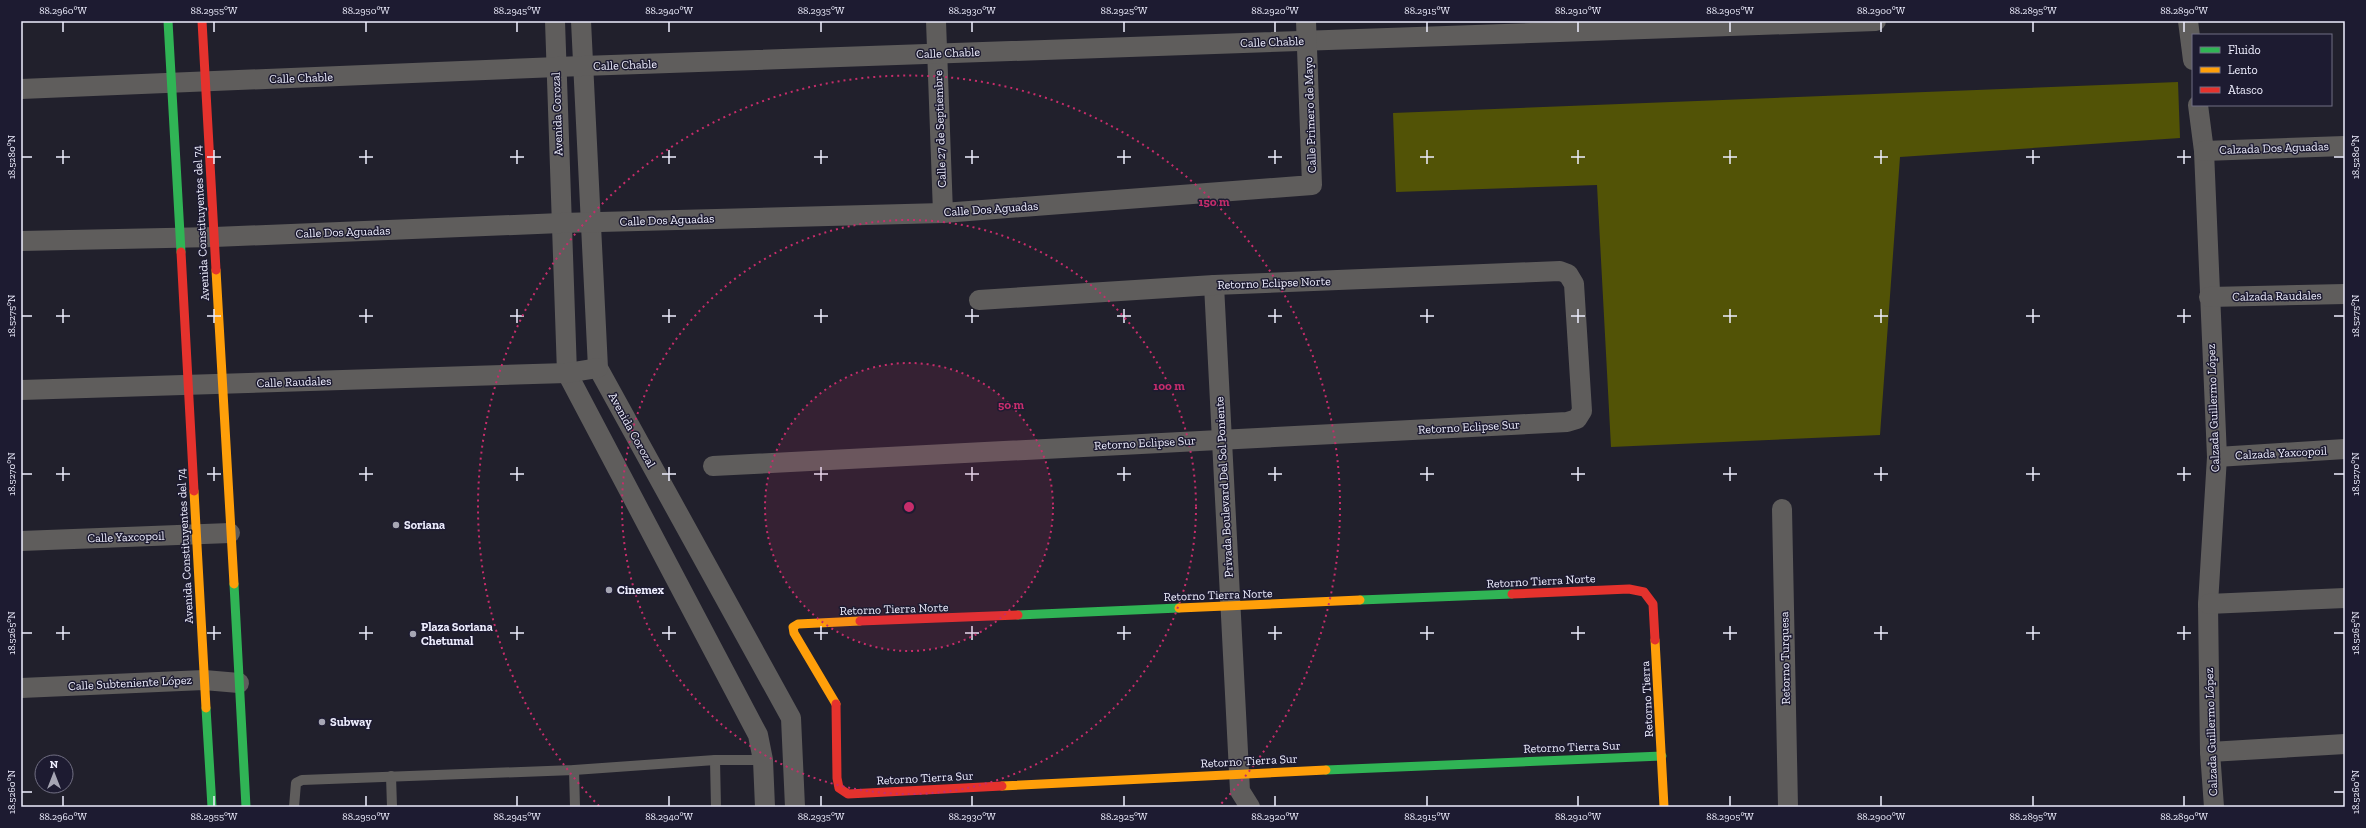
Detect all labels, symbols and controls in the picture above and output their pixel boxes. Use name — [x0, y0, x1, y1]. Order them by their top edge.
text: 88.2960°W — [39, 5, 87, 17]
text: 88.2955°W — [191, 5, 238, 17]
text: 88.2950°W — [342, 5, 390, 17]
text: 88.2945°W — [493, 5, 541, 17]
text: 88.2940°W — [645, 5, 693, 17]
text: 88.2935°W — [798, 5, 845, 17]
text: 88.2930°W — [948, 5, 996, 17]
text: 88.2925°W — [1101, 5, 1148, 17]
text: 88.2920°W — [1251, 5, 1299, 17]
text: 88.2915°W — [1404, 5, 1450, 17]
text: 88.2910°W — [1555, 5, 1602, 17]
text: 88.2905°W — [1706, 5, 1754, 17]
text: 88.2900°W — [1857, 5, 1906, 17]
text: 88.2895°W — [2009, 5, 2057, 17]
text: 88.2890°W — [2160, 5, 2208, 17]
street label: Calle Chable — [1240, 34, 1304, 50]
legend — [2192, 34, 2332, 106]
text: Fluido — [2228, 43, 2261, 57]
street label: Calle Chable — [916, 45, 980, 61]
street label: Calle Primero de Mayo — [1301, 56, 1319, 174]
street label: Calle Chable — [593, 57, 657, 73]
text: Lento — [2228, 63, 2258, 77]
street label: Calle Chable — [269, 70, 333, 86]
street label: Calle 27 de Septiembre — [931, 70, 949, 188]
street label: Avenida Corozal — [549, 72, 565, 156]
text: Atasco — [2228, 83, 2263, 97]
text: 18.5280°N — [6, 134, 18, 179]
text: 18.5280°N — [2350, 134, 2362, 179]
street label: Calzada Dos Aguadas — [2219, 139, 2329, 157]
street label: Avenida Constituyentes del 74 — [190, 144, 212, 301]
text: 150 m — [1199, 195, 1230, 209]
street label: Calle Dos Aguadas — [943, 199, 1039, 219]
street label: Calle Dos Aguadas — [619, 211, 715, 229]
street label: Calle Dos Aguadas — [295, 223, 391, 241]
street label: Retorno Eclipse Norte — [1217, 274, 1331, 292]
street label: Calzada Raudales — [2232, 288, 2322, 304]
text: 18.5275°N — [6, 294, 18, 337]
text: 18.5275°N — [2350, 294, 2362, 337]
street label: Calzada Guillermo López — [2204, 343, 2222, 472]
street label: Calle Raudales — [256, 374, 332, 390]
text: 100 m — [1153, 379, 1185, 393]
street label: Avenida Corozal — [606, 390, 658, 470]
street label: Privada Boulevard Del Sol Poniente — [1212, 396, 1236, 578]
text: 50 m — [998, 398, 1024, 412]
street label: Retorno Eclipse Sur — [1418, 417, 1520, 437]
street label: Retorno Eclipse Sur — [1094, 433, 1196, 453]
street label: Calzada Yaxcopoil — [2235, 444, 2327, 462]
text: 18.5270°N — [6, 452, 18, 496]
text: 18.5270°N — [2350, 452, 2362, 496]
street label: Avenida Constituyentes del 74 — [174, 467, 196, 624]
centre of rings — [902, 500, 916, 514]
place label: Soriana — [404, 518, 445, 532]
marker: Soriana — [391, 520, 401, 530]
street label: Calle Yaxcopoil — [87, 529, 165, 545]
street label: Retorno Tierra Norte — [1486, 571, 1596, 591]
place label: Cinemex — [617, 583, 665, 597]
marker: Cinemex — [604, 585, 614, 595]
street label: Retorno Tierra Norte — [1163, 586, 1273, 604]
street label: Retorno Tierra Norte — [839, 600, 949, 618]
text: 18.5265°N — [6, 611, 18, 655]
street label: Retorno Turquesa — [1777, 611, 1793, 705]
text: 18.5265°N — [2350, 611, 2362, 655]
place label: Plaza Soriana Chetumal — [421, 620, 493, 648]
marker: Plaza Soriana Chetumal — [408, 629, 418, 639]
street label: Retorno Tierra — [1638, 660, 1656, 738]
street label: Calzada Guillermo López — [2202, 667, 2220, 796]
street label: Calle Subteniente López — [68, 673, 193, 693]
place label: Subway — [330, 715, 372, 729]
marker: Subway — [317, 717, 327, 727]
street label: Retorno Tierra Sur — [1523, 738, 1621, 756]
street label: Retorno Tierra Sur — [1200, 751, 1298, 771]
north arrow — [34, 754, 74, 794]
text: N — [50, 758, 59, 771]
street label: Retorno Tierra Sur — [876, 768, 974, 788]
text: 18.5260°N — [6, 769, 18, 814]
text: 18.5260°N — [2350, 769, 2362, 814]
text: 88.2960°W — [39, 811, 87, 823]
text: 88.2955°W — [191, 811, 238, 823]
text: 88.2950°W — [342, 811, 390, 823]
text: 88.2945°W — [493, 811, 541, 823]
text: 88.2940°W — [645, 811, 693, 823]
text: 88.2935°W — [798, 811, 845, 823]
text: 88.2930°W — [948, 811, 996, 823]
text: 88.2925°W — [1101, 811, 1148, 823]
text: 88.2920°W — [1251, 811, 1299, 823]
text: 88.2915°W — [1404, 811, 1450, 823]
text: 88.2910°W — [1555, 811, 1602, 823]
text: 88.2905°W — [1706, 811, 1754, 823]
text: 88.2900°W — [1857, 811, 1906, 823]
text: 88.2895°W — [2009, 811, 2057, 823]
text: 88.2890°W — [2160, 811, 2208, 823]

